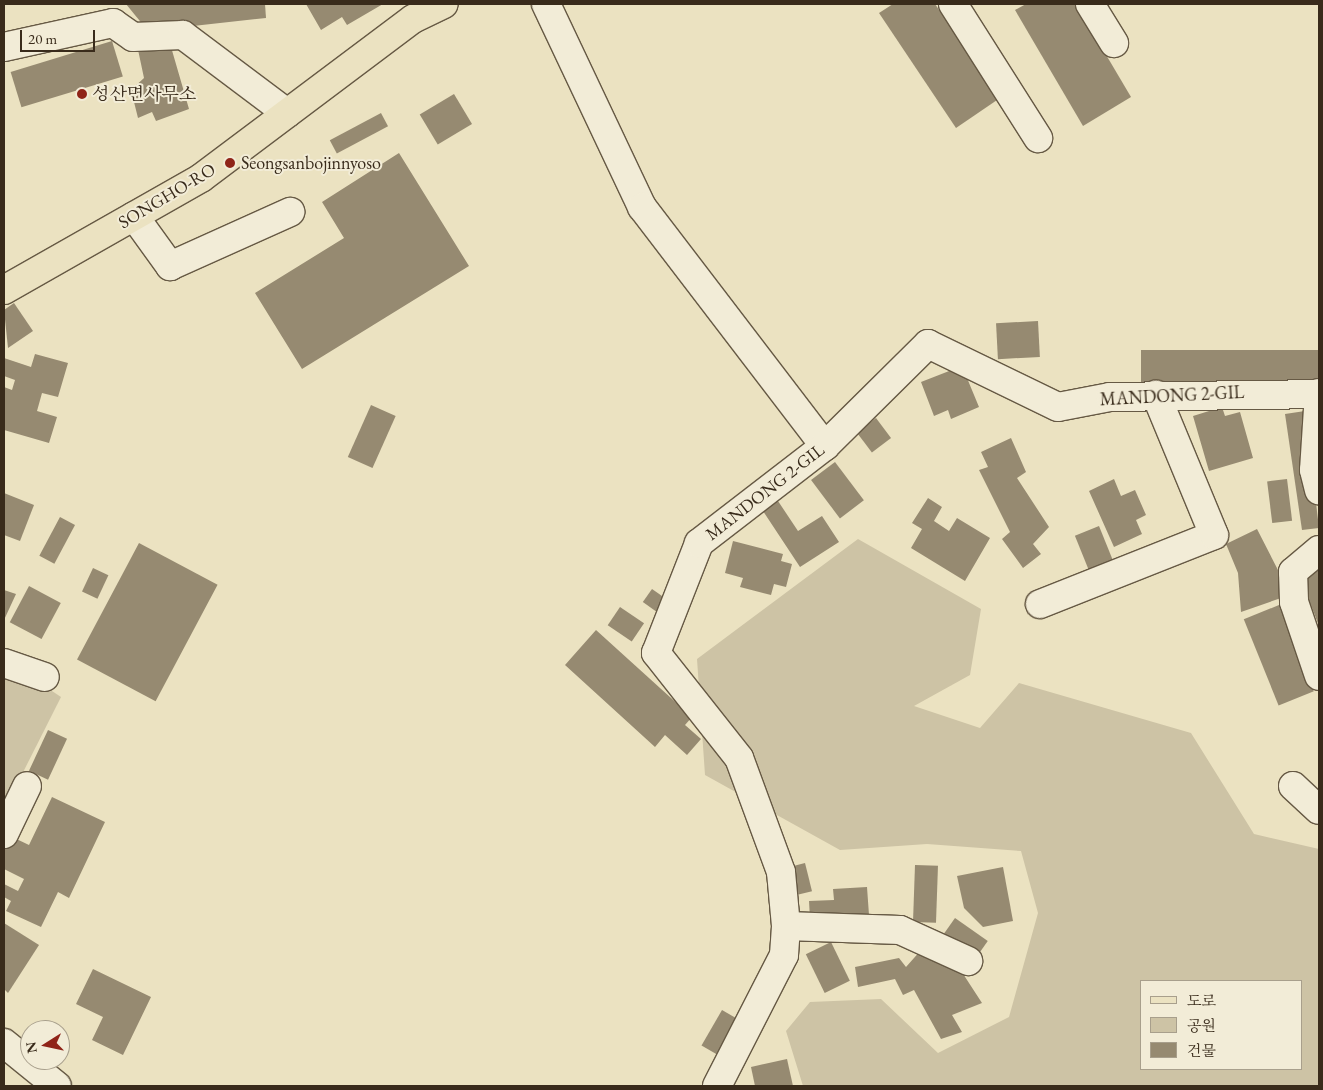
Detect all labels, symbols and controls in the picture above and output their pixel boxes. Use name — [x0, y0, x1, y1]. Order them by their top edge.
scale bar — [22, 20, 98, 52]
text: 20 m — [28, 29, 57, 48]
place label: 성산면사무소 — [92, 83, 196, 105]
marker: 성산면사무소 — [76, 88, 88, 100]
place label: Seongsanbojinnyoso — [241, 152, 381, 174]
marker: Seongsanbojinnyoso — [223, 156, 237, 170]
street label: SONGHO-RO — [115, 159, 219, 233]
street label: MANDONG 2-GIL — [1099, 381, 1245, 411]
street label: MANDONG 2-GIL — [701, 439, 829, 545]
legend — [1140, 980, 1303, 1070]
text: 도로 — [1187, 991, 1216, 1010]
text: 공원 — [1187, 1016, 1216, 1035]
north arrow — [20, 1020, 70, 1070]
text: N — [21, 1040, 41, 1055]
text: 건물 — [1187, 1041, 1216, 1060]

